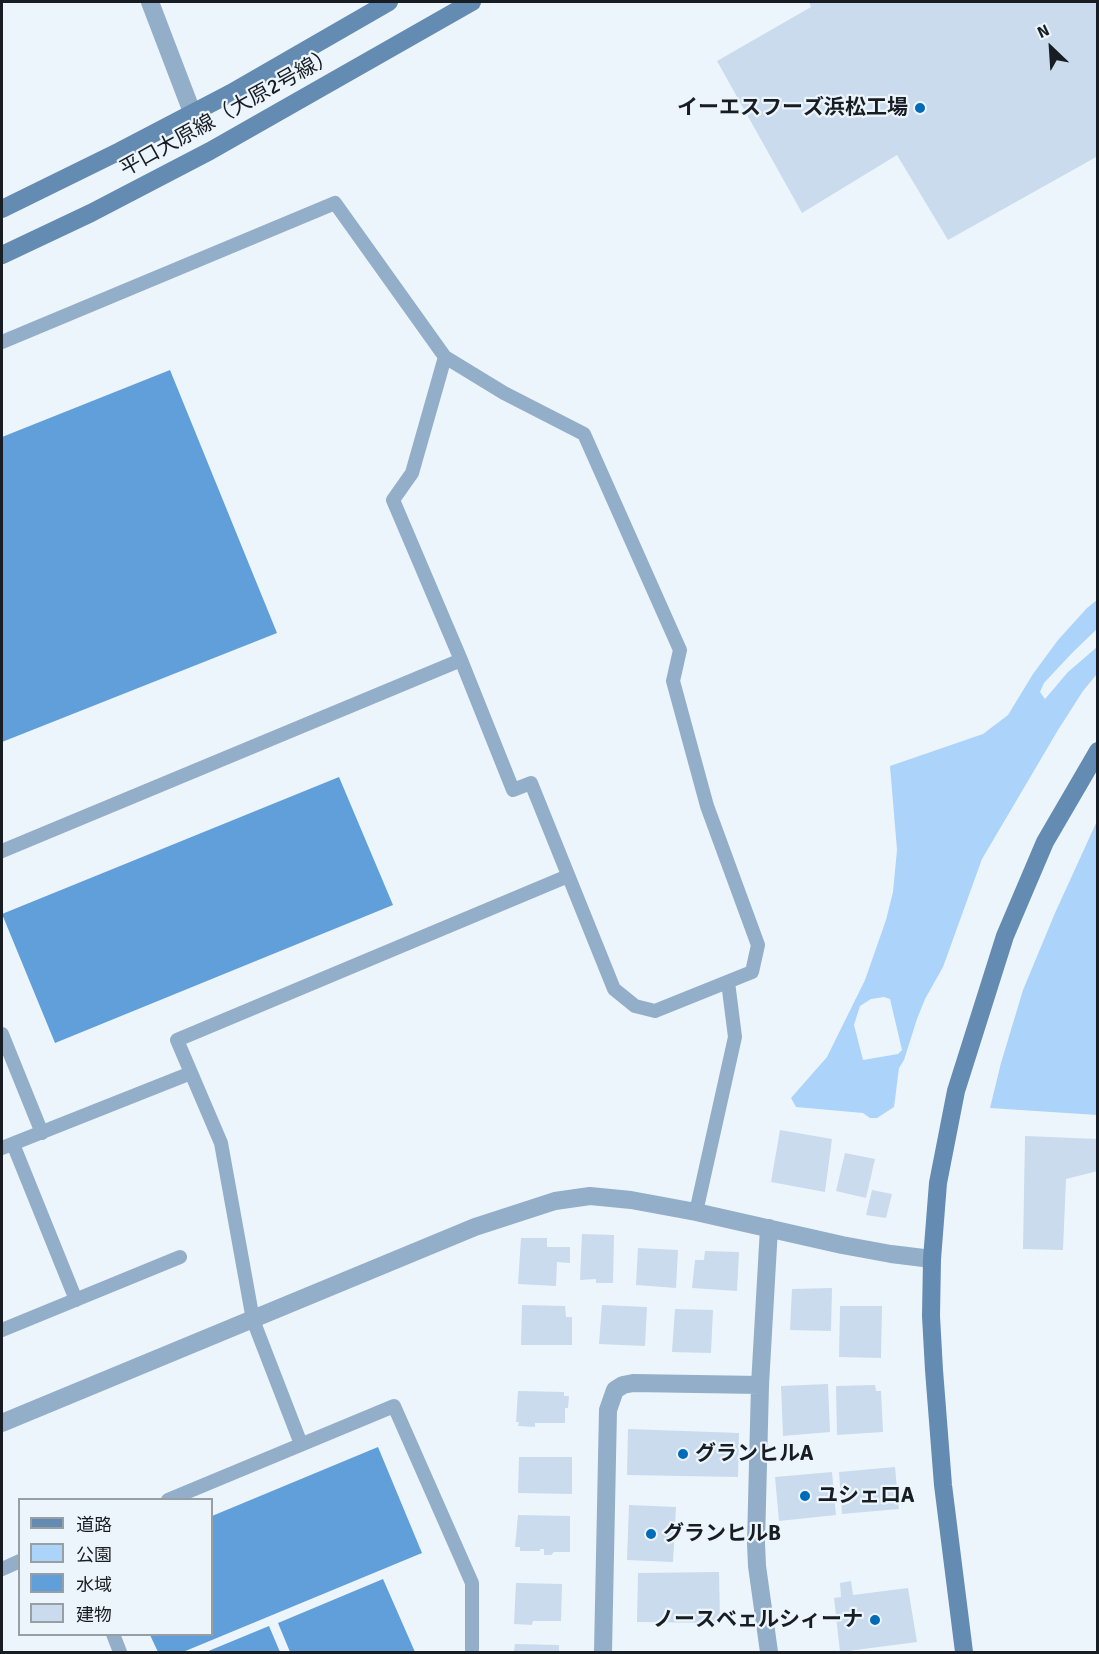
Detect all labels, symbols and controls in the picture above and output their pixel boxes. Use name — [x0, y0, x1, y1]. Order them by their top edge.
north arrow — [1021, 18, 1081, 78]
text: N — [1034, 20, 1053, 43]
street label: 平口大原線（大原2号線） — [116, 43, 340, 183]
place label: イーエスフーズ浜松工場 — [677, 95, 908, 121]
marker: イーエスフーズ浜松工場 — [913, 101, 927, 115]
place label: グランヒルA — [695, 1441, 813, 1467]
marker: グランヒルA — [676, 1447, 690, 1461]
place label: ユシェロA — [817, 1483, 914, 1509]
marker: ユシェロA — [798, 1489, 812, 1503]
legend — [18, 1498, 213, 1636]
text: 道路 — [76, 1514, 112, 1536]
place label: グランヒルB — [663, 1521, 781, 1547]
marker: グランヒルB — [644, 1527, 658, 1541]
text: 公園 — [76, 1544, 112, 1566]
text: 水域 — [76, 1574, 112, 1596]
text: 建物 — [76, 1604, 112, 1626]
place label: ノースベェルシィーナ — [653, 1607, 863, 1633]
marker: ノースベェルシィーナ — [868, 1613, 882, 1627]

